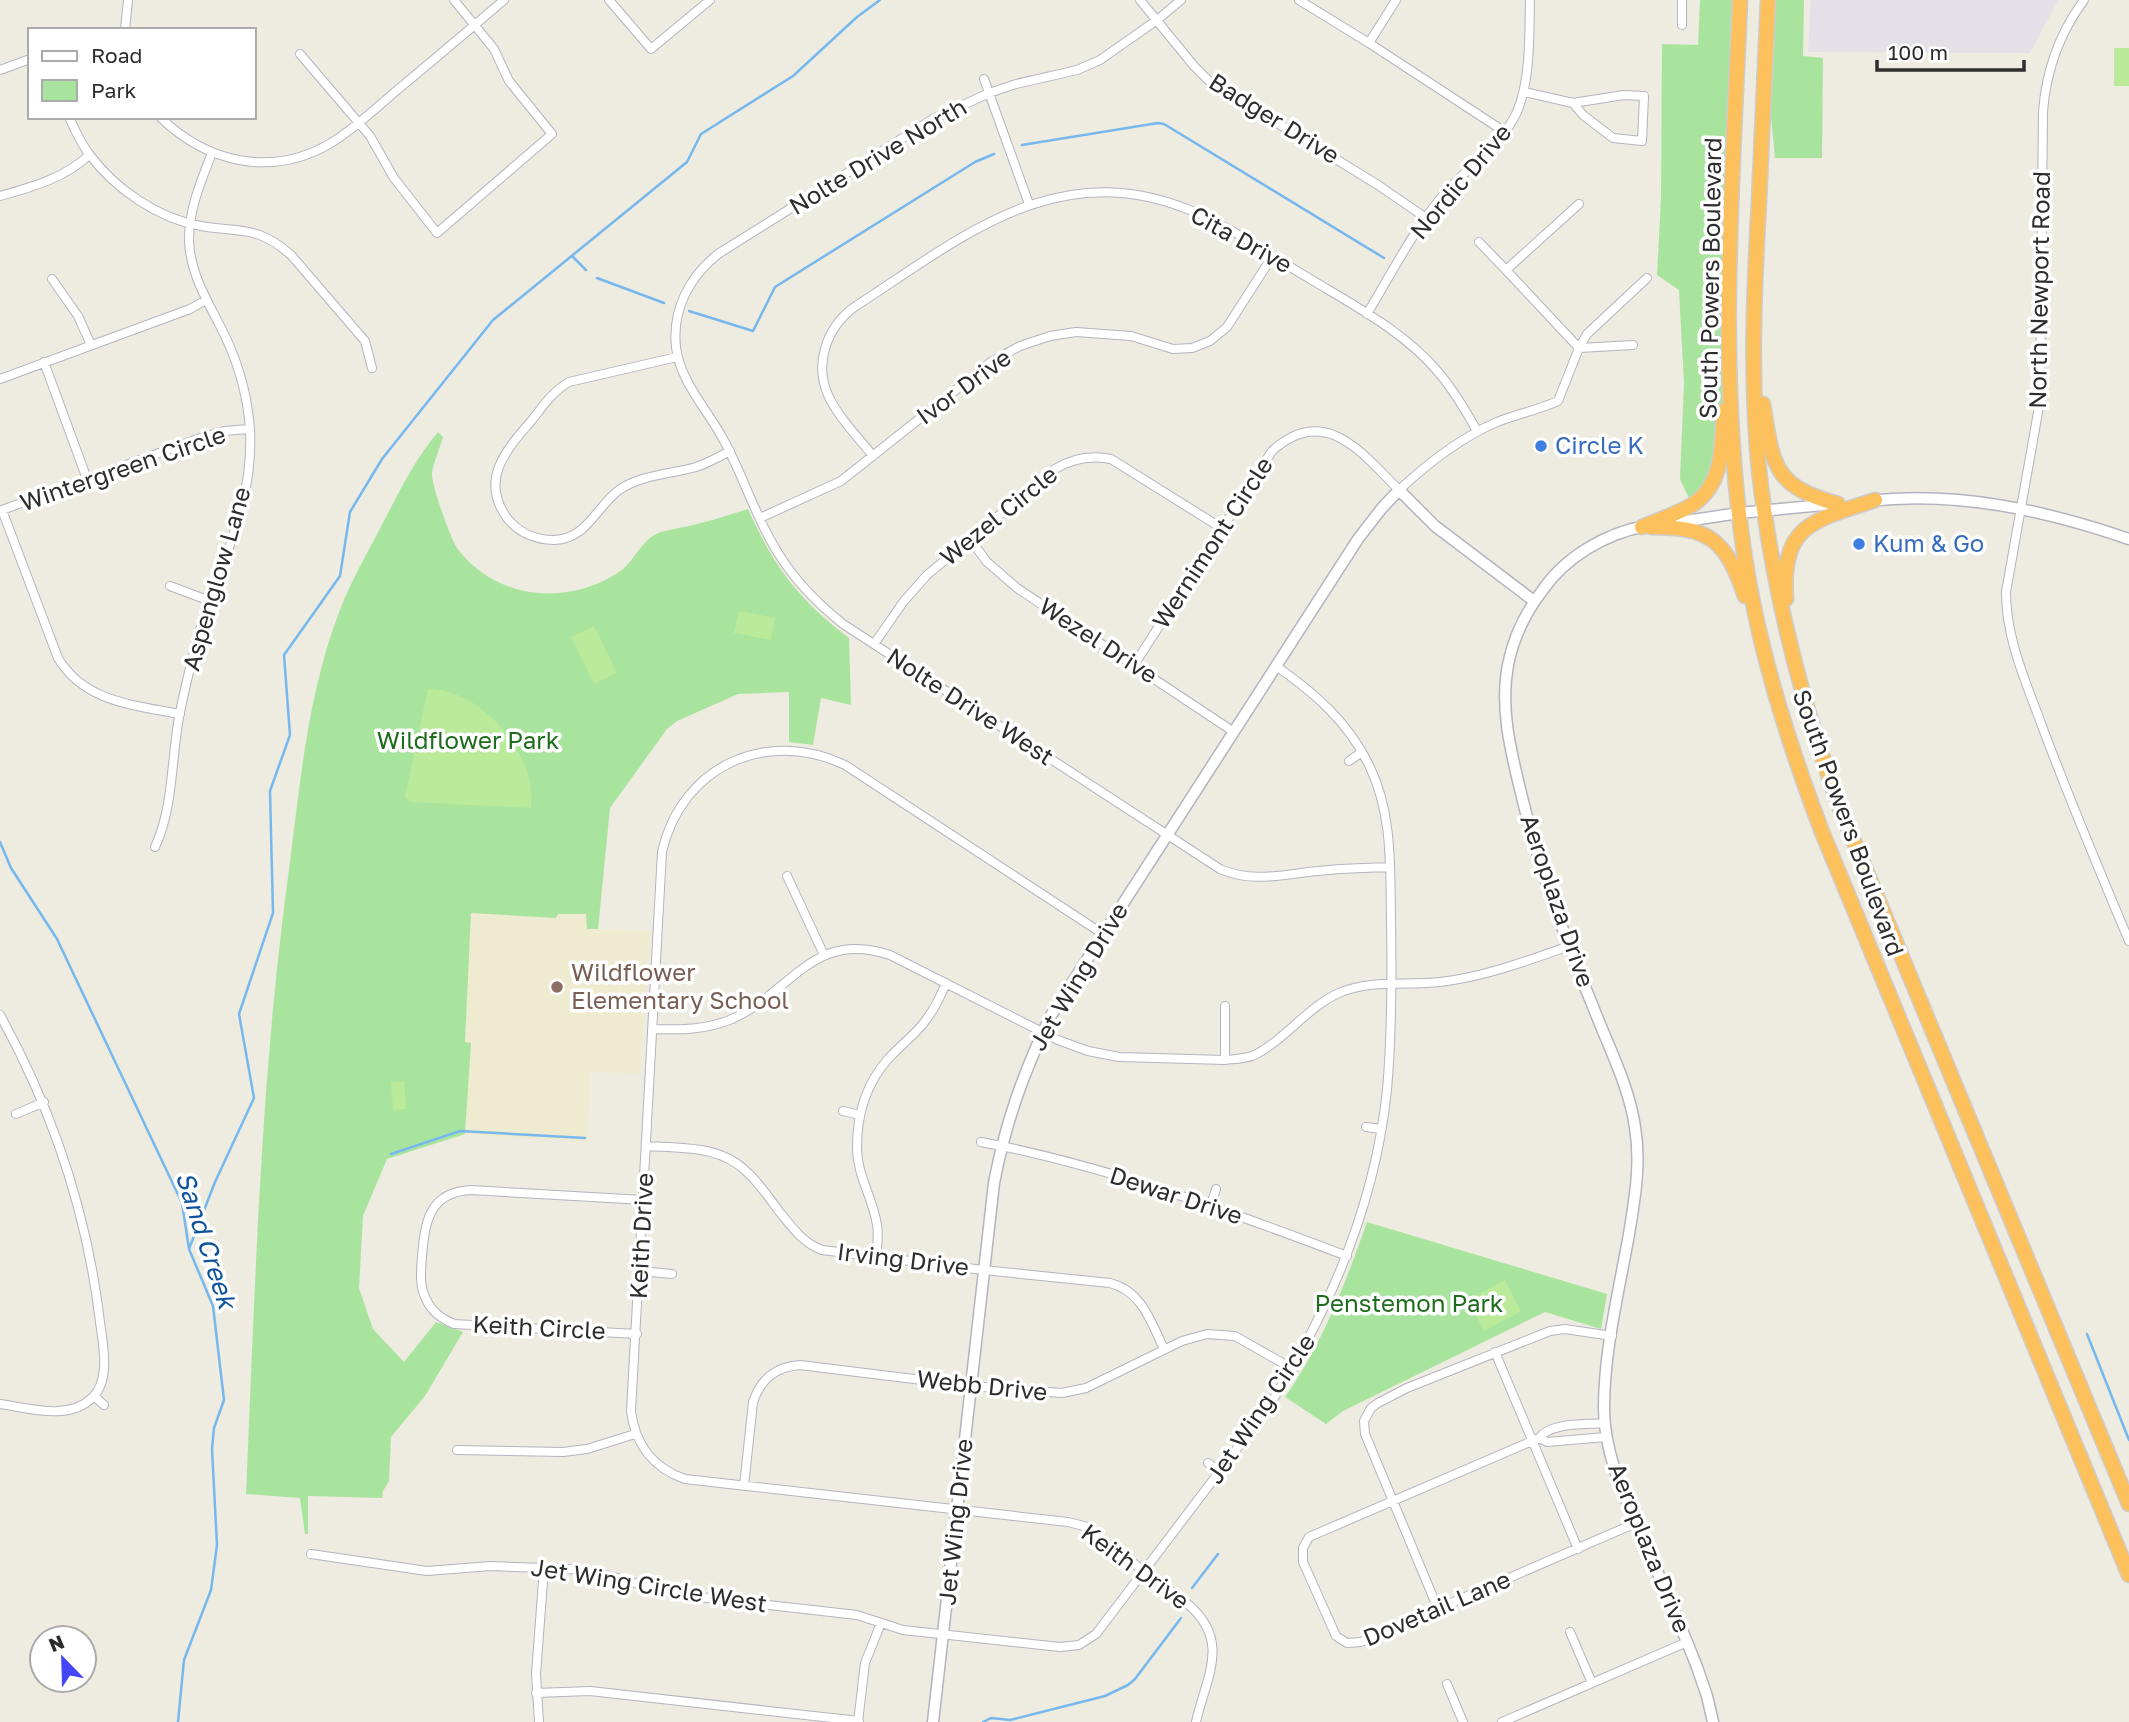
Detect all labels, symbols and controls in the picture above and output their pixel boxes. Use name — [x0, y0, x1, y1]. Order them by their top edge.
legend — [28, 28, 256, 119]
scale bar — [1877, 28, 2024, 72]
text: 100 m — [1888, 39, 1948, 65]
text: Road — [91, 42, 142, 68]
street label: Badger Drive — [1204, 66, 1345, 169]
text: Park — [91, 77, 137, 103]
street label: Nolte Drive North — [783, 91, 971, 220]
street label: Nordic Drive — [1403, 118, 1516, 245]
street label: South Powers Boulevard — [1693, 137, 1726, 419]
street label: North Newport Road — [2022, 171, 2055, 409]
street label: Cita Drive — [1186, 199, 1297, 278]
street label: Ivor Drive — [910, 342, 1016, 430]
street label: Wintergreen Circle — [16, 419, 229, 516]
place label: Circle K — [1555, 430, 1644, 459]
marker: Circle K — [1533, 438, 1549, 454]
street label: Wernimont Circle — [1145, 451, 1278, 633]
street label: Wezel Circle — [934, 459, 1062, 571]
street label: Aspenglow Lane — [175, 483, 256, 674]
place label: Kum & Go — [1873, 528, 1984, 557]
marker: Kum & Go — [1851, 536, 1867, 552]
street label: Wezel Drive — [1034, 591, 1163, 689]
street label: Nolte Drive West — [882, 641, 1060, 771]
street label: South Powers Boulevard — [1788, 685, 1911, 960]
park label: Wildflower Park — [377, 725, 559, 754]
street label: Aeroplaza Drive — [1515, 810, 1602, 991]
street label: Jet Wing Drive — [1022, 897, 1133, 1055]
place label: Wildflower Elementary School — [571, 957, 789, 1014]
marker: Wildflower Elementary School — [549, 979, 565, 995]
street label: Dewar Drive — [1106, 1159, 1246, 1230]
water label: Sand Creek — [170, 1167, 244, 1314]
street label: Keith Drive — [623, 1172, 658, 1300]
street label: Irving Drive — [836, 1236, 971, 1281]
park label: Penstemon Park — [1315, 1288, 1503, 1317]
street label: Keith Circle — [472, 1309, 606, 1344]
street label: Jet Wing Circle — [1199, 1328, 1320, 1488]
street label: Webb Drive — [915, 1363, 1049, 1406]
street label: Jet Wing Drive — [931, 1437, 978, 1607]
street label: Aeroplaza Drive — [1603, 1458, 1698, 1637]
street label: Keith Drive — [1076, 1517, 1195, 1615]
street label: Jet Wing Circle West — [529, 1552, 769, 1617]
street label: Dovetail Lane — [1358, 1564, 1514, 1652]
north arrow — [28, 1624, 98, 1694]
text: N — [45, 1629, 67, 1656]

